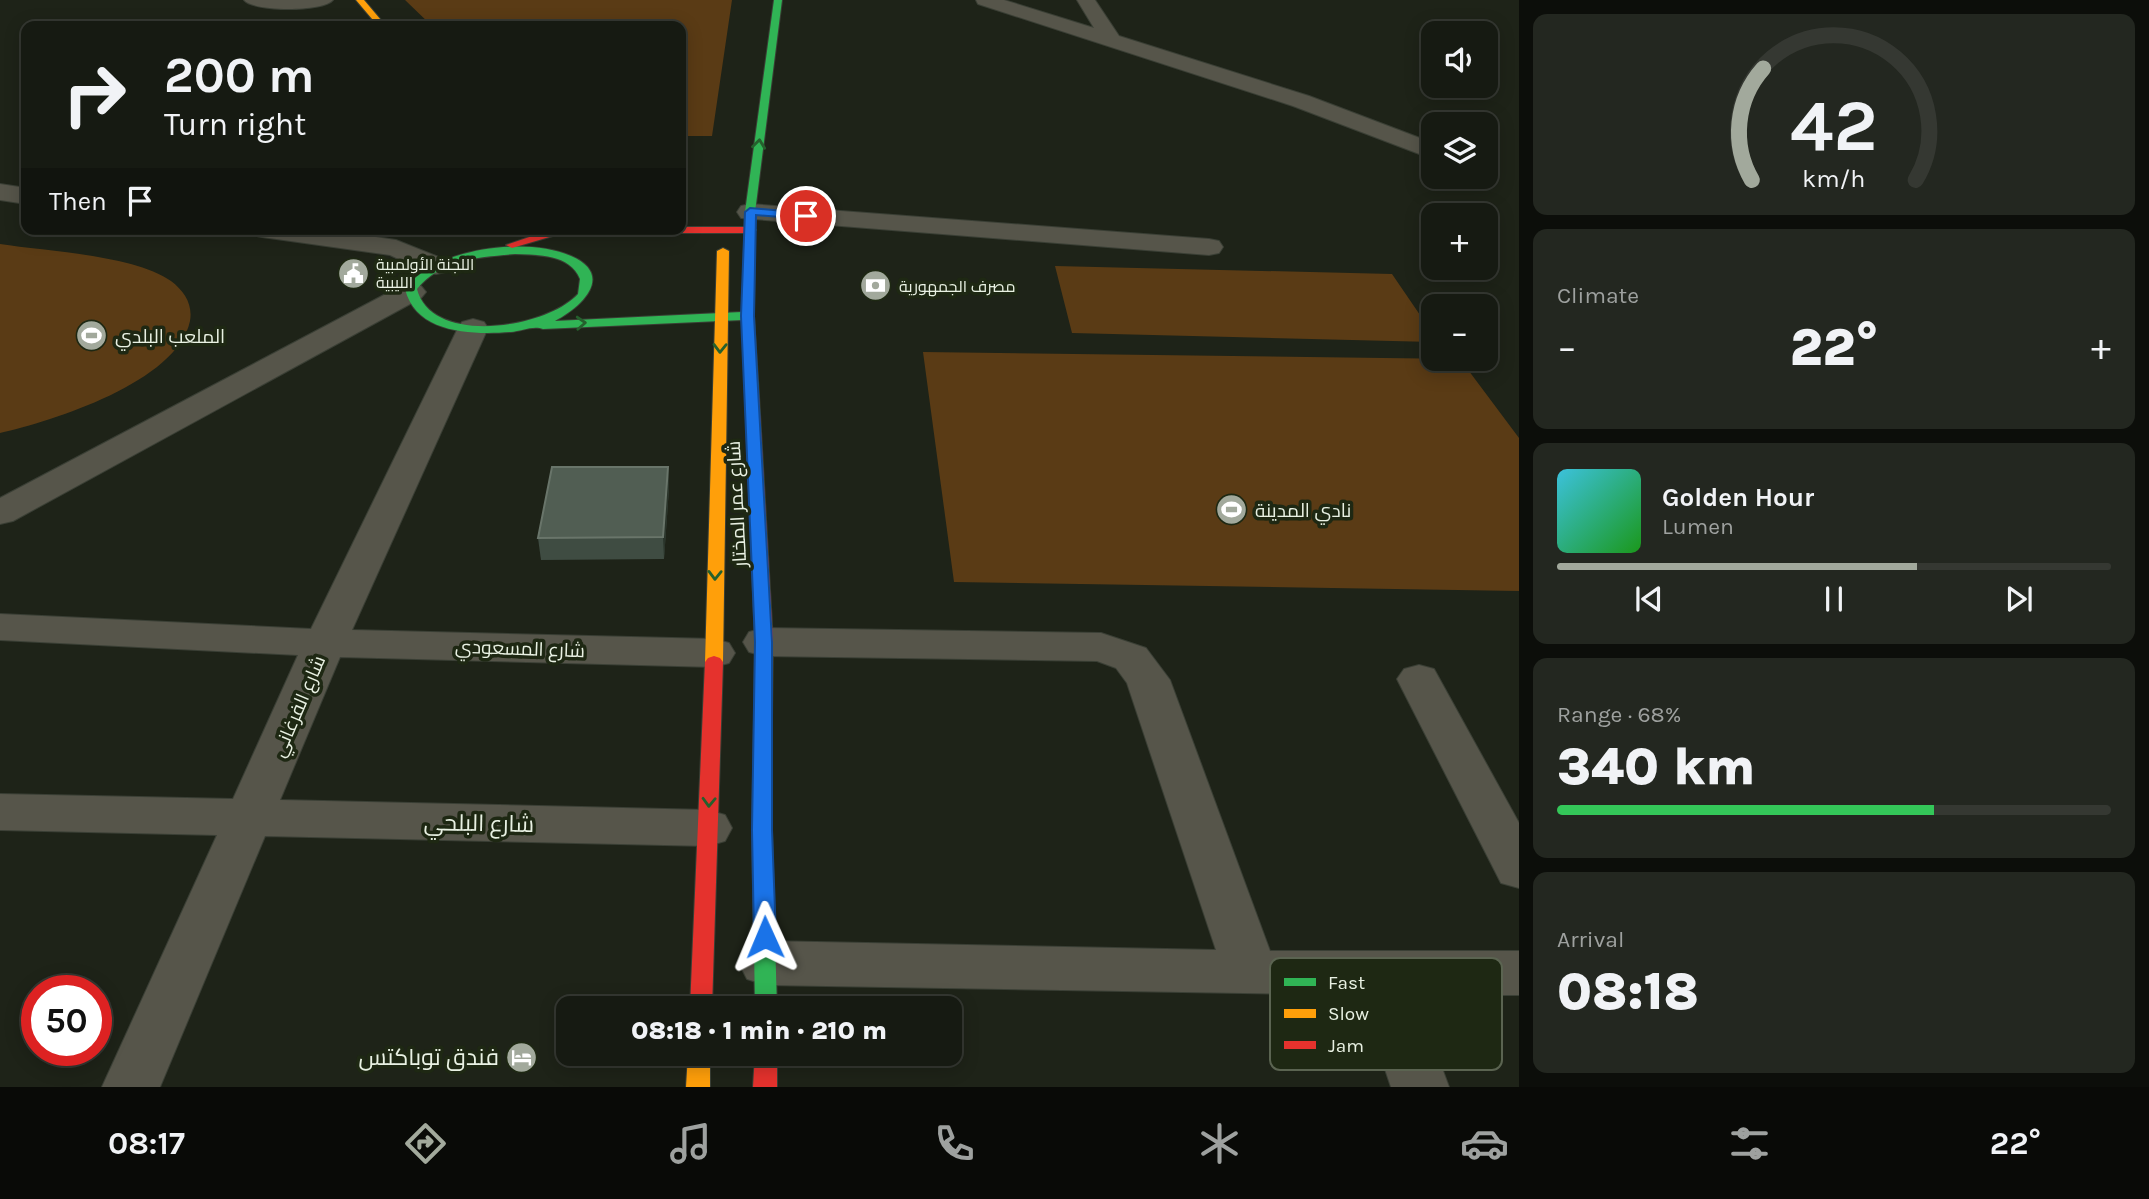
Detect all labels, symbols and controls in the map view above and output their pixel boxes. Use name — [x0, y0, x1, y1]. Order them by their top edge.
map controls — [1421, 21, 1498, 371]
button: sound — [1421, 21, 1498, 98]
text: 200 m — [164, 47, 315, 104]
icon: right — [49, 49, 140, 140]
text: 42 — [1790, 84, 1878, 169]
text: Turn right — [164, 106, 306, 143]
button: layers — [1421, 112, 1498, 189]
one-way arrow — [752, 138, 767, 150]
text: km/h — [1802, 164, 1866, 193]
icon: arrive — [121, 182, 159, 220]
text: Then — [49, 186, 107, 217]
pin — [776, 186, 836, 246]
icon: arrive — [787, 197, 825, 235]
button: + — [1421, 203, 1498, 280]
place label: اللجنة الأولمبية الليبية — [376, 255, 474, 292]
public building icon: اللجنة الأولمبية الليبية — [336, 256, 370, 290]
bank icon: مصرف الجمهورية — [859, 269, 893, 303]
place label: مصرف الجمهورية — [899, 277, 1015, 297]
text: Climate — [1557, 282, 1639, 309]
button: − — [1421, 294, 1498, 371]
one-way arrow — [576, 316, 587, 331]
text: 22° — [1790, 317, 1878, 378]
sports icon: الملعب البلدي — [75, 319, 109, 353]
text: − — [1557, 325, 1577, 370]
text: + — [2091, 325, 2111, 370]
place label: الملعب البلدي — [115, 326, 225, 351]
one-way arrow — [712, 342, 727, 353]
street label: شارع عمر المختار — [723, 440, 753, 569]
text: Golden Hour — [1662, 482, 1814, 513]
sports icon: نادي المدينة — [1215, 493, 1249, 527]
place label: نادي المدينة — [1255, 500, 1351, 525]
text: Lumen — [1662, 513, 1734, 540]
one-way arrow — [708, 570, 723, 581]
icon: previous — [1630, 580, 1668, 618]
icon: pause — [1815, 580, 1853, 618]
icon: next — [2000, 580, 2038, 618]
street label: شارع المسعودي — [454, 636, 585, 665]
street label: شارع الفرغاني — [268, 652, 333, 762]
text: Range · 68% — [1557, 701, 1681, 728]
text: 340 km — [1557, 736, 1755, 797]
one-way arrow — [701, 797, 716, 808]
street label: شارع البلحي — [423, 809, 534, 842]
position arrow — [728, 900, 802, 974]
text: Arrival — [1557, 926, 1624, 953]
legend — [1270, 958, 1502, 1070]
text: 08:18 — [1557, 961, 1699, 1022]
text: Fast — [1328, 972, 1365, 994]
speed limit sign: 50 — [21, 975, 112, 1066]
text: Slow — [1328, 1003, 1369, 1025]
text: 08:18 · 1 min · 210 m — [631, 1015, 887, 1046]
text: Jam — [1328, 1035, 1364, 1057]
hotel icon: فندق توباكتس — [505, 1040, 539, 1074]
place label: فندق توباكتس — [358, 1044, 499, 1071]
icon: directions — [401, 1119, 450, 1168]
icon: music — [666, 1119, 715, 1168]
icon: phone — [930, 1119, 979, 1168]
icon: climate — [1195, 1119, 1244, 1168]
icon: car — [1460, 1119, 1509, 1168]
icon: filters — [1725, 1119, 1774, 1168]
text: 08:17 — [108, 1125, 185, 1162]
text: 22° — [1990, 1125, 2041, 1162]

